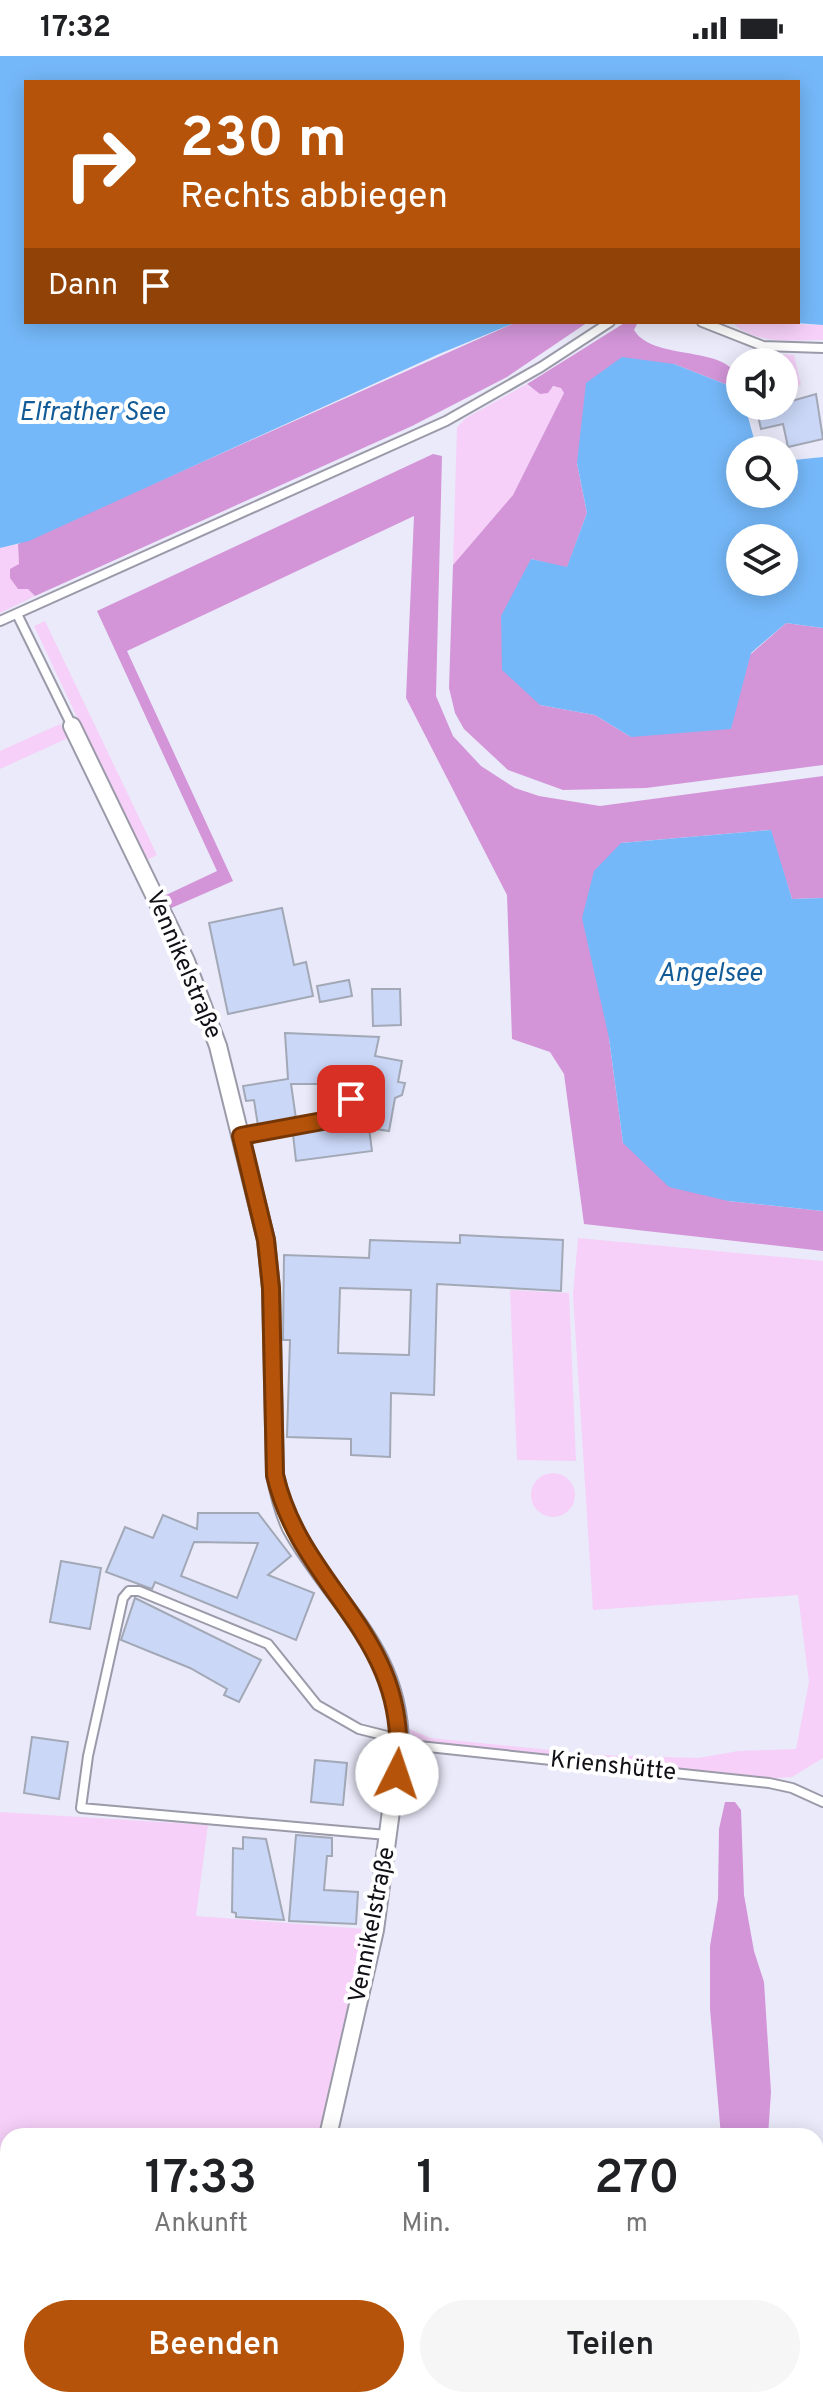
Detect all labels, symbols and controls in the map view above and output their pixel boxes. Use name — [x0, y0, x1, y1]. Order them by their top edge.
text: 17:32 — [40, 10, 111, 47]
text: 230 m — [180, 106, 347, 176]
icon: right — [48, 112, 152, 216]
text: Rechts abbiegen — [180, 175, 448, 221]
icon: arrive — [134, 264, 178, 308]
text: Dann — [48, 268, 118, 305]
map controls — [726, 348, 798, 596]
button: sound — [726, 348, 798, 420]
water label: Elfrather See — [19, 397, 166, 430]
button: search — [726, 436, 798, 508]
button: layers — [726, 524, 798, 596]
street label: Vennikelstraße — [138, 886, 228, 1044]
water label: Angelsee — [658, 958, 763, 991]
pin — [317, 1065, 385, 1133]
icon: arrive — [329, 1077, 373, 1121]
position arrow — [355, 1732, 439, 1816]
street label: Krienshütte — [548, 1745, 678, 1789]
street label: Vennikelstraße — [343, 1845, 403, 2005]
text: 17:33 — [144, 2150, 257, 2210]
text: 1 — [416, 2150, 435, 2210]
text: 270 — [594, 2150, 680, 2210]
text: Ankunft — [154, 2208, 248, 2241]
text: Min. — [402, 2208, 450, 2241]
text: m — [626, 2208, 648, 2241]
button: Beenden — [24, 2300, 404, 2392]
button: Teilen — [420, 2300, 800, 2392]

